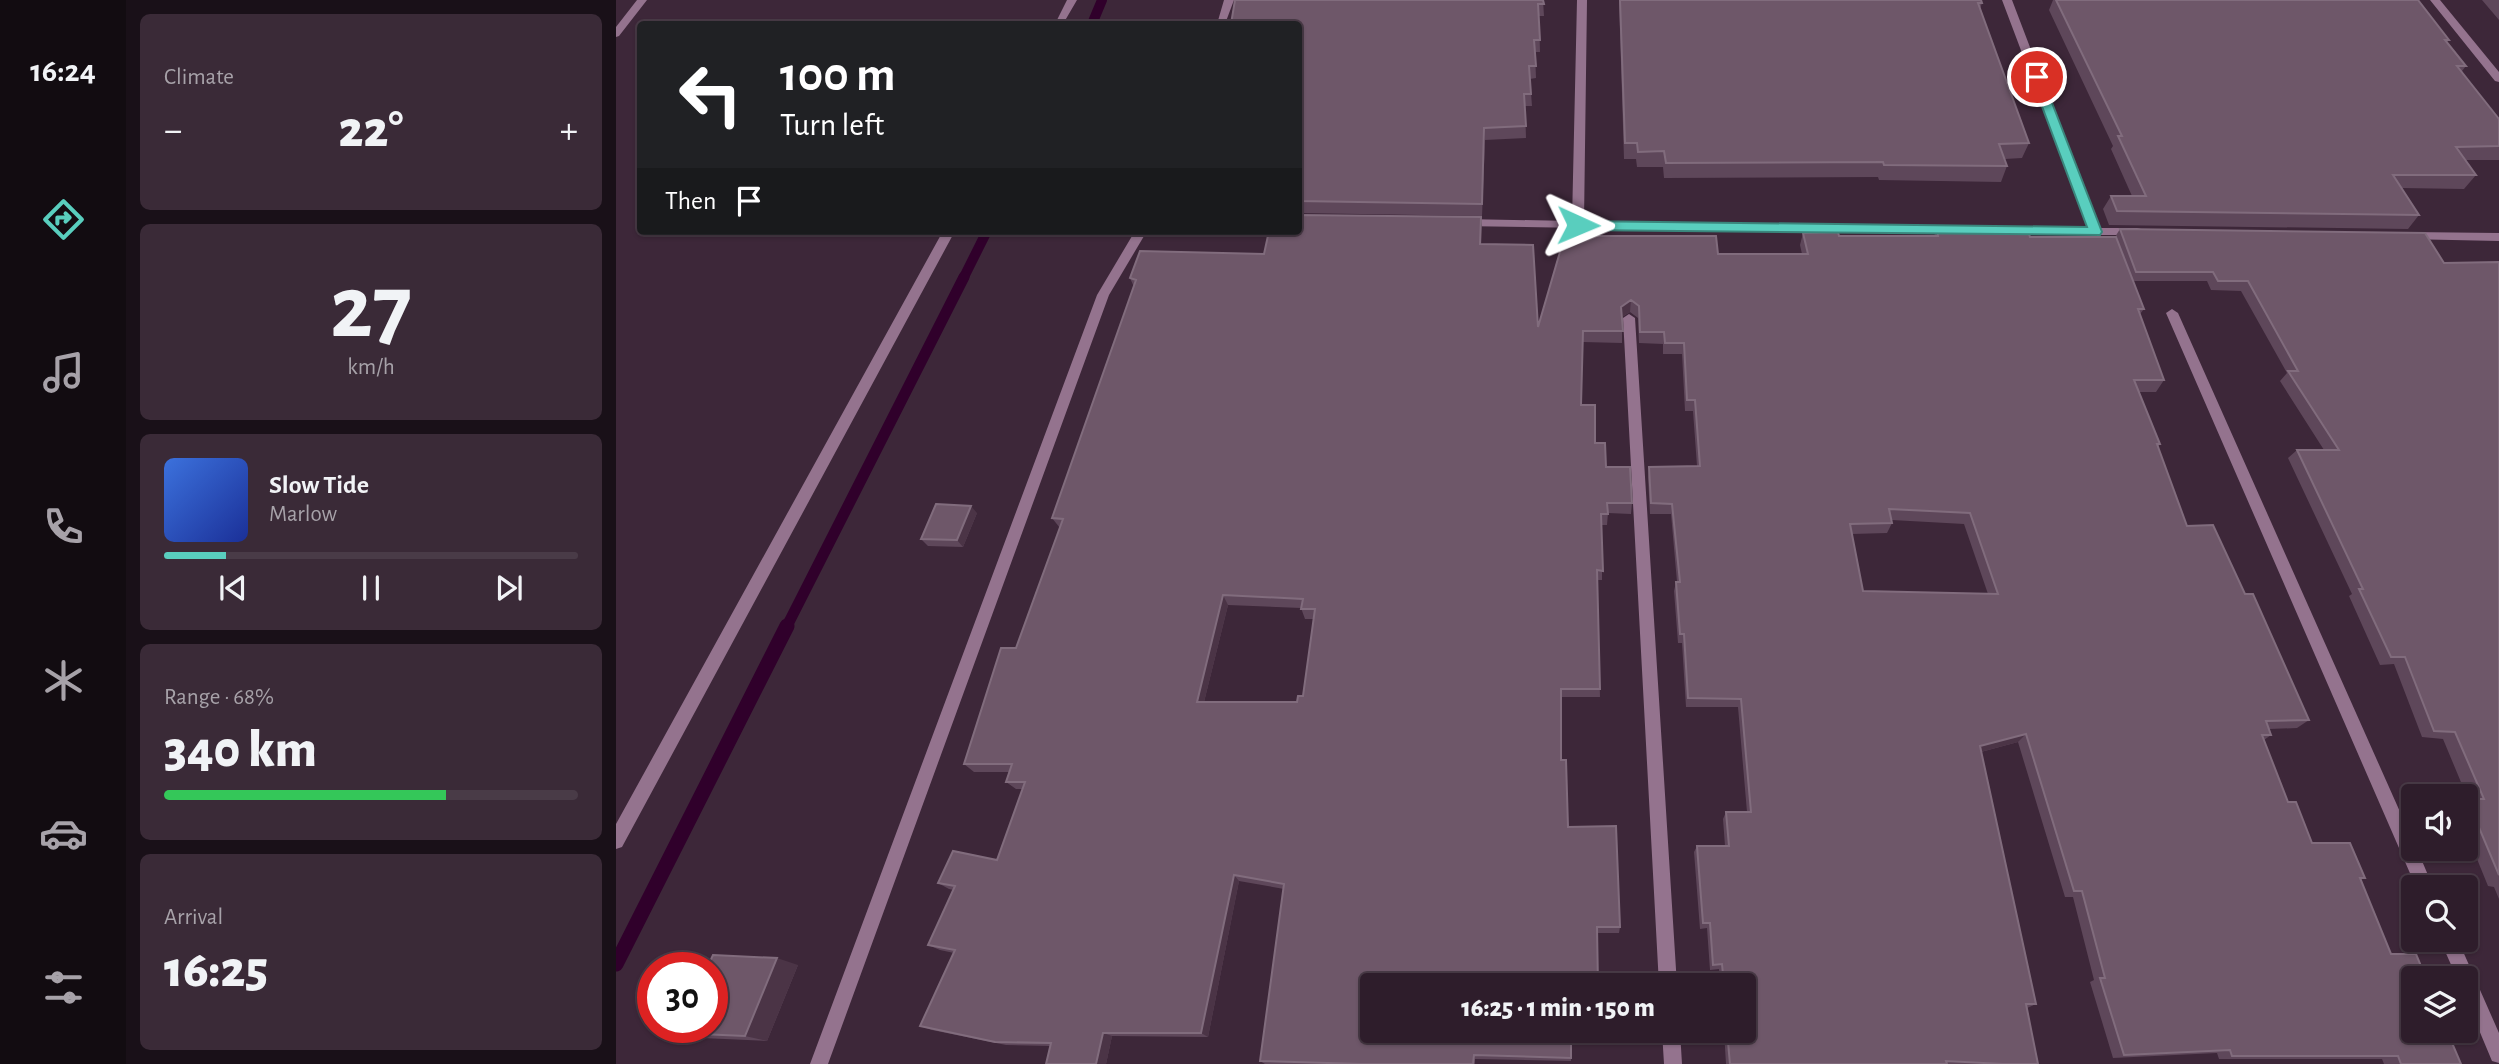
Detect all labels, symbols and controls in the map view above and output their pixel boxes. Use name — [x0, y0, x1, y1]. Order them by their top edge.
pin — [2007, 47, 2067, 107]
icon: left — [665, 49, 756, 140]
text: 100 m — [780, 51, 896, 100]
text: 16:24 — [30, 55, 96, 87]
icon: arrive — [2018, 58, 2056, 96]
text: Climate — [164, 66, 234, 89]
text: 22° — [338, 104, 404, 156]
text: Turn left — [780, 109, 884, 141]
text: − — [164, 112, 182, 150]
text: + — [560, 112, 578, 150]
icon: arrive — [730, 182, 768, 220]
text: Then — [665, 188, 716, 214]
position arrow — [1541, 188, 1615, 262]
icon: directions — [39, 195, 88, 244]
text: 27 — [330, 263, 412, 354]
icon: music — [39, 348, 88, 397]
text: km/h — [347, 356, 395, 379]
text: Slow Tide — [269, 472, 369, 498]
icon: phone — [39, 502, 88, 551]
text: Marlow — [269, 503, 337, 526]
icon: previous — [214, 569, 252, 607]
icon: pause — [352, 569, 390, 607]
icon: next — [490, 569, 528, 607]
icon: climate — [39, 656, 88, 705]
text: Range · 68% — [164, 686, 274, 709]
text: 340 km — [164, 724, 317, 776]
map controls — [2401, 784, 2478, 1043]
button: sound — [2401, 784, 2478, 861]
icon: car — [39, 809, 88, 858]
button: search — [2401, 875, 2478, 952]
text: Arrival — [164, 906, 223, 929]
text: 16:25 — [164, 944, 268, 996]
speed limit sign: 30 — [637, 952, 728, 1043]
icon: filters — [39, 963, 88, 1012]
button: layers — [2401, 966, 2478, 1043]
text: 16:25 · 1 min · 150 m — [1461, 995, 1655, 1021]

